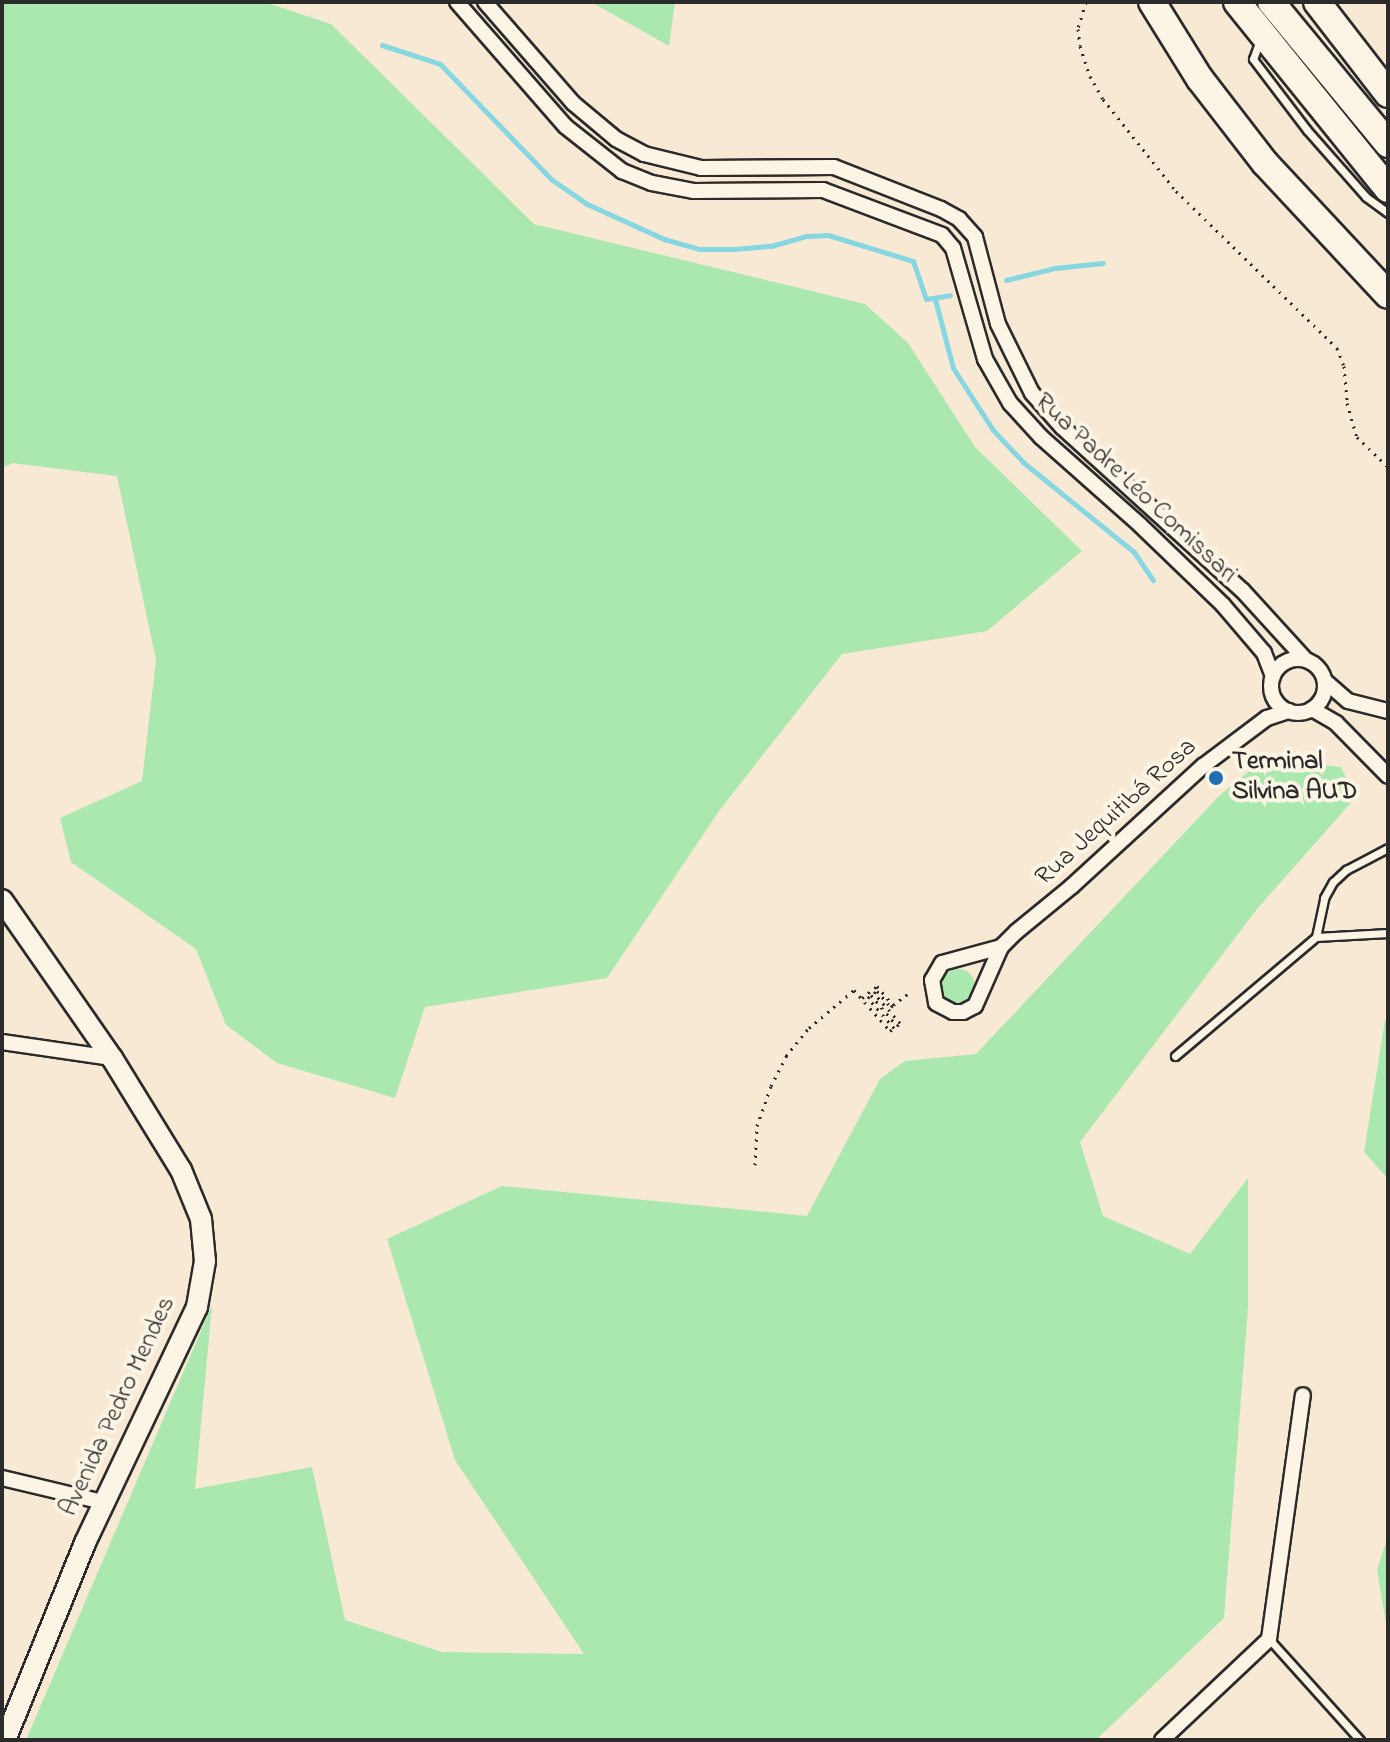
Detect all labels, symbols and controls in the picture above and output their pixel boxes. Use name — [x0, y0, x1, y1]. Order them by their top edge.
street label: Rua Padre Léo Comissari — [1027, 387, 1243, 591]
street label: Rua Jequitibá Rosa — [1030, 732, 1204, 894]
place label: Terminal Silvina AUD — [1232, 747, 1357, 808]
marker: Terminal Silvina AUD — [1207, 769, 1225, 787]
street label: Avenida Pedro Mendes — [54, 1292, 184, 1522]

